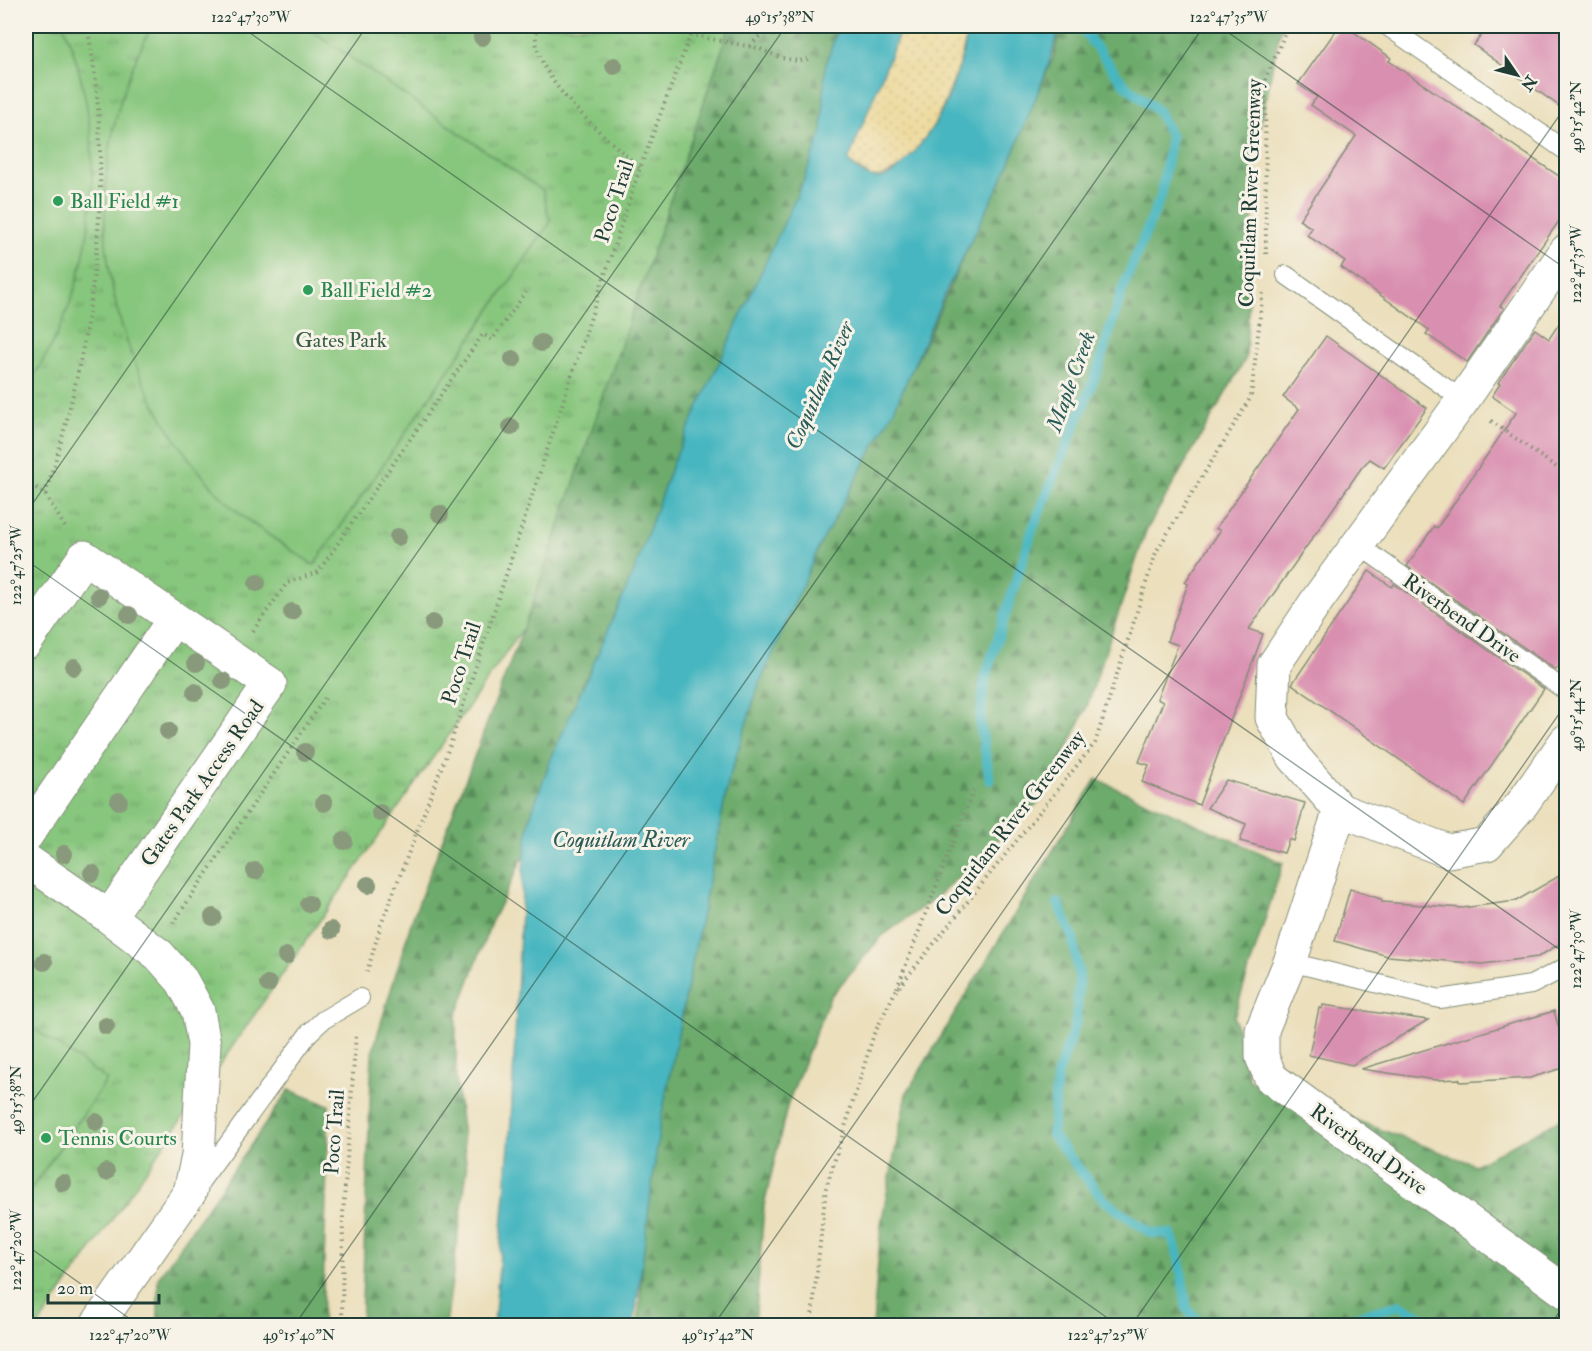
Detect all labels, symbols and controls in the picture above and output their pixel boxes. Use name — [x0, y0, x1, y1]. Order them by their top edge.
text: 122°47'30"W — [211, 8, 292, 27]
text: 49°15'38"N — [745, 8, 815, 27]
text: 122°47'35"W — [1190, 8, 1269, 27]
north arrow — [1487, 45, 1547, 105]
text: N — [1516, 71, 1541, 95]
street label: Coquitlam River Greenway — [1233, 77, 1268, 308]
text: 49°15'42"N — [1567, 80, 1586, 153]
street label: Poco Trail — [588, 156, 641, 246]
place label: Ball Field #1 — [70, 188, 179, 215]
marker: Ball Field #1 — [51, 194, 65, 208]
text: 122°47'35"W — [1567, 224, 1586, 303]
place label: Ball Field #2 — [320, 277, 432, 304]
marker: Ball Field #2 — [301, 283, 315, 297]
water label: Coquitlam River — [779, 315, 861, 454]
park label: Gates Park — [295, 327, 387, 354]
water label: Maple Creek — [1039, 327, 1102, 437]
text: 122°47'25"W — [7, 524, 26, 605]
street label: Riverbend Drive — [1397, 568, 1526, 669]
street label: Poco Trail — [435, 618, 488, 708]
text: 49°15'44"N — [1567, 678, 1586, 751]
street label: Gates Park Access Road — [135, 694, 271, 872]
street label: Coquitlam River Greenway — [929, 724, 1092, 922]
water label: Coquitlam River — [552, 826, 692, 854]
text: 122°47'30"W — [1567, 908, 1586, 989]
text: 49°15'38"N — [7, 1065, 26, 1135]
street label: Poco Trail — [318, 1088, 351, 1176]
street label: Riverbend Drive — [1305, 1098, 1433, 1201]
place label: Tennis Courts — [58, 1125, 177, 1152]
marker: Tennis Courts — [39, 1131, 53, 1145]
text: 122°47'20"W — [7, 1209, 26, 1291]
scale bar — [48, 1267, 159, 1305]
text: 20 m — [57, 1277, 93, 1300]
text: 122°47'20"W — [89, 1326, 171, 1345]
text: 49°15'40"N — [263, 1326, 336, 1345]
text: 49°15'42"N — [682, 1326, 755, 1345]
text: 122°47'25"W — [1068, 1326, 1149, 1345]

